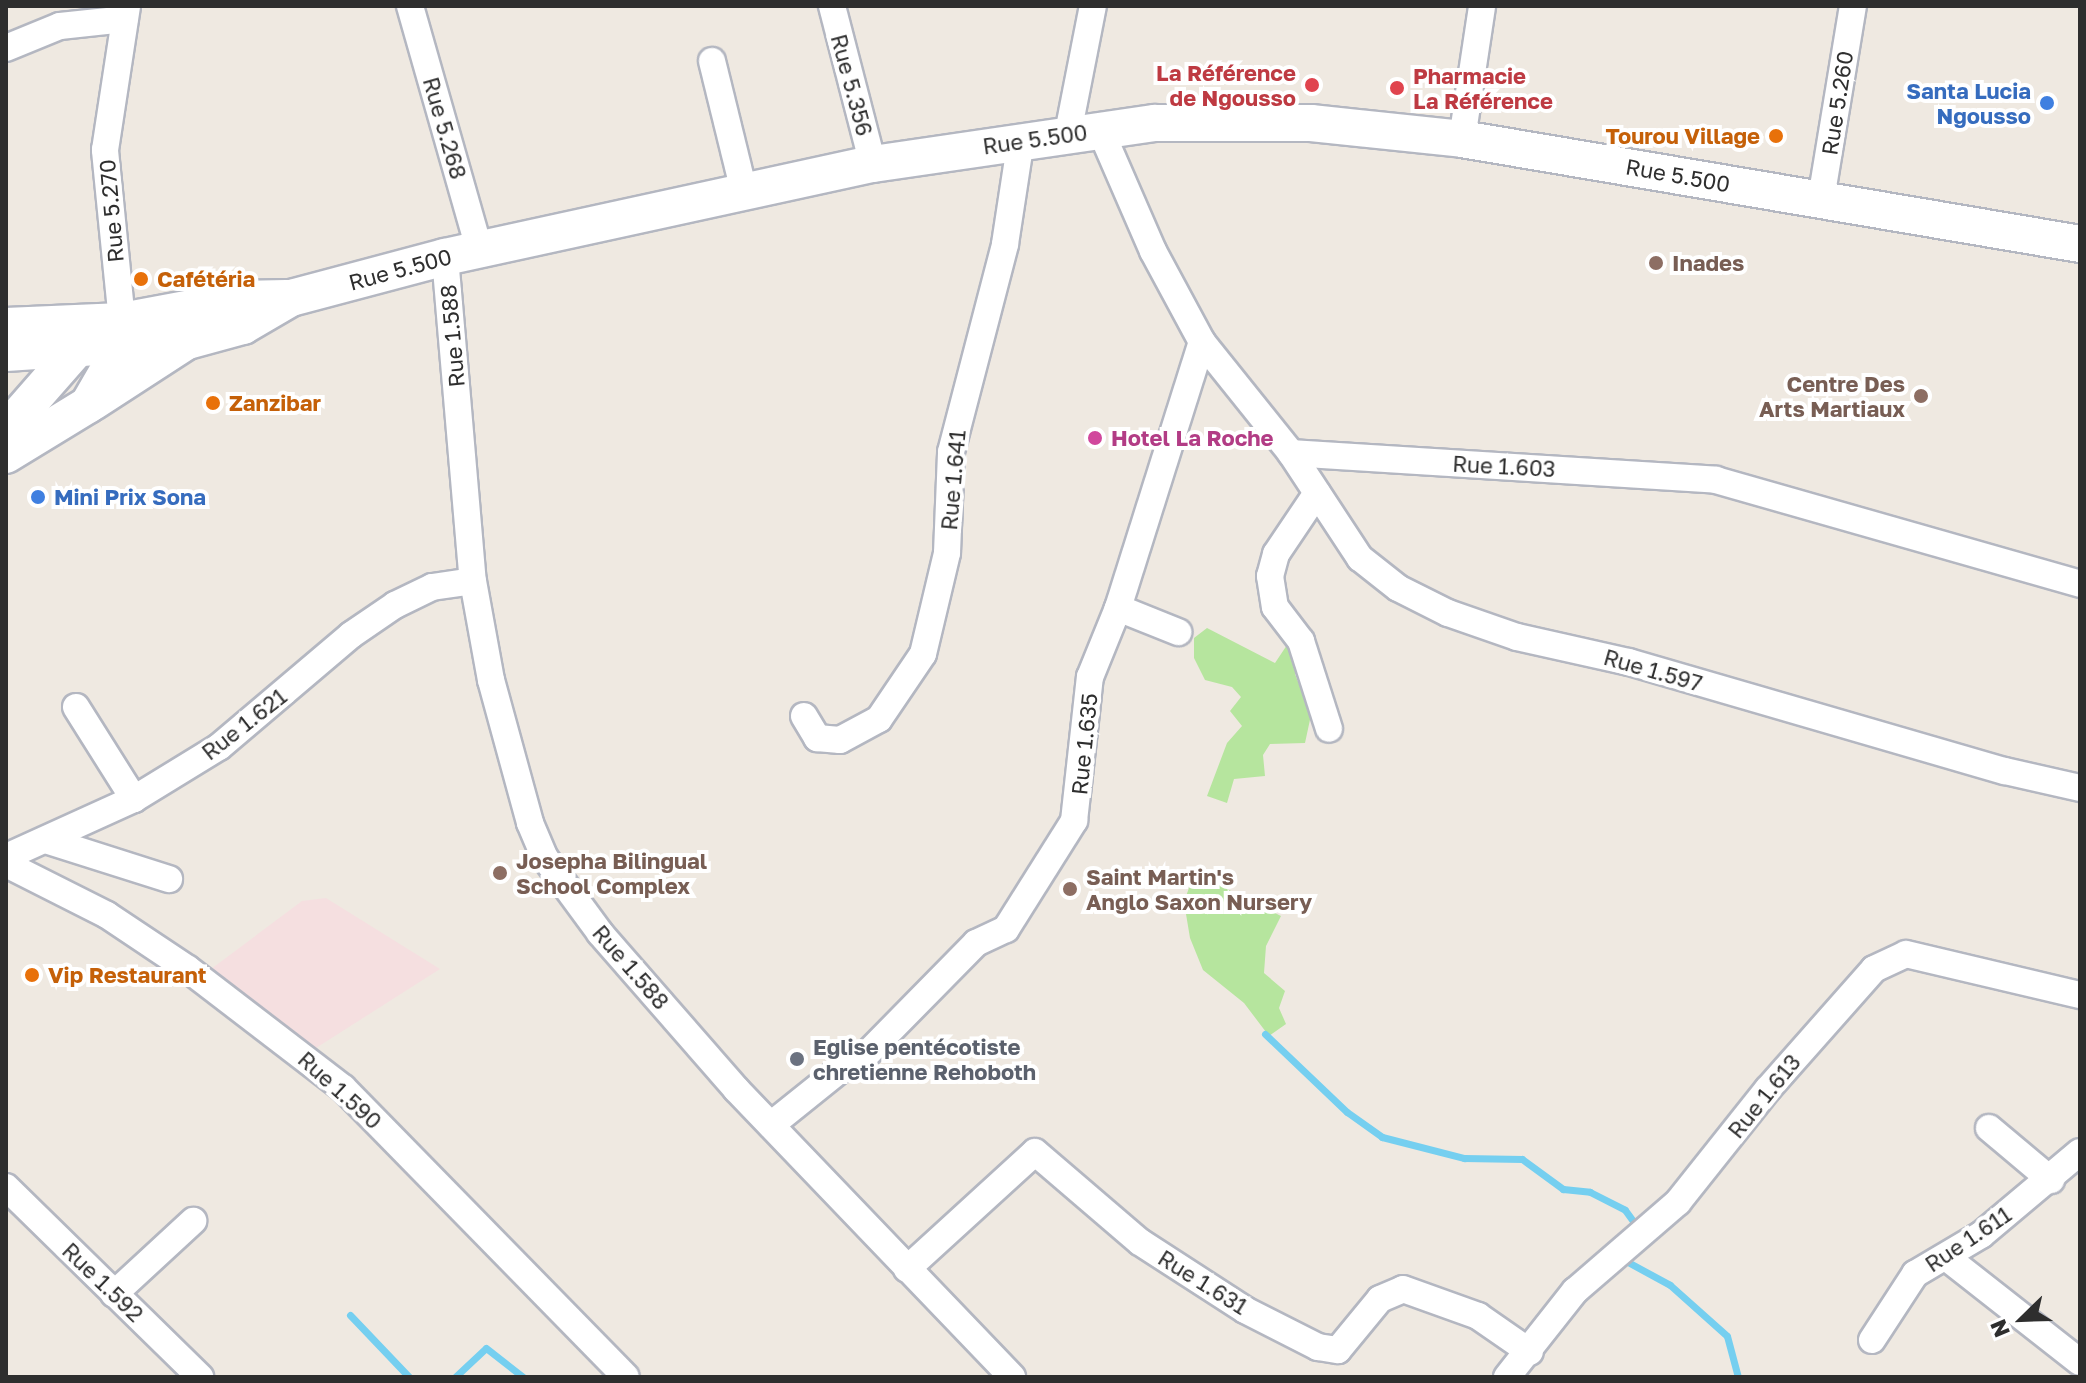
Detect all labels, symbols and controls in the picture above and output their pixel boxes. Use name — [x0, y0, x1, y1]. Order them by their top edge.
street label: Rue 5.356 — [826, 31, 878, 139]
street label: Rue 5.260 — [1816, 49, 1858, 157]
place label: La Référence de Ngousso — [1156, 59, 1296, 110]
place label: Pharmacie La Référence — [1413, 62, 1553, 114]
street label: Rue 5.268 — [418, 74, 472, 182]
marker: La Référence de Ngousso — [1303, 76, 1321, 94]
place label: Santa Lucia Ngousso — [1906, 77, 2031, 128]
marker: Pharmacie La Référence — [1388, 79, 1406, 97]
marker: Santa Lucia Ngousso — [2038, 94, 2056, 112]
street label: Rue 5.500 — [981, 119, 1089, 159]
place label: Tourou Village — [1605, 123, 1760, 149]
marker: Tourou Village — [1767, 127, 1785, 145]
street label: Rue 5.500 — [1624, 153, 1732, 197]
street label: Rue 5.270 — [93, 158, 129, 264]
street label: Rue 5.500 — [346, 243, 454, 295]
place label: Inades — [1672, 250, 1744, 276]
marker: Inades — [1647, 254, 1665, 272]
place label: Cafétéria — [157, 266, 255, 292]
marker: Cafétéria — [132, 270, 150, 288]
street label: Rue 1.588 — [434, 284, 470, 388]
place label: Centre Des Arts Martiaux — [1759, 370, 1905, 422]
marker: Centre Des Arts Martiaux — [1912, 387, 1930, 405]
place label: Zanzibar — [229, 390, 321, 416]
marker: Zanzibar — [204, 394, 222, 412]
place label: Hotel La Roche — [1111, 425, 1274, 451]
street label: Rue 1.641 — [935, 429, 971, 531]
marker: Hotel La Roche — [1086, 429, 1104, 447]
street label: Rue 1.603 — [1452, 450, 1556, 482]
place label: Mini Prix Sona — [54, 484, 206, 510]
marker: Mini Prix Sona — [29, 488, 47, 506]
street label: Rue 1.597 — [1601, 643, 1705, 697]
street label: Rue 1.621 — [196, 683, 292, 765]
street label: Rue 1.635 — [1066, 692, 1102, 796]
place label: Josepha Bilingual School Complex — [516, 847, 707, 898]
place label: Saint Martin's Anglo Saxon Nursery — [1086, 863, 1312, 914]
marker: Josepha Bilingual School Complex — [491, 864, 509, 882]
marker: Saint Martin's Anglo Saxon Nursery — [1061, 880, 1079, 898]
street label: Rue 1.588 — [587, 919, 675, 1015]
place label: Vip Restaurant — [48, 962, 207, 988]
marker: Vip Restaurant — [23, 966, 41, 984]
place label: Eglise pentécotiste chretienne Rehoboth — [813, 1033, 1036, 1084]
street label: Rue 1.590 — [293, 1046, 387, 1134]
street label: Rue 1.613 — [1722, 1049, 1806, 1143]
marker: Eglise pentécotiste chretienne Rehoboth — [788, 1050, 806, 1068]
street label: Rue 1.611 — [1920, 1201, 2016, 1277]
street label: Rue 1.592 — [57, 1237, 149, 1327]
street label: Rue 1.631 — [1154, 1244, 1252, 1320]
north arrow — [1982, 1279, 2062, 1359]
text: N — [1984, 1316, 2015, 1342]

